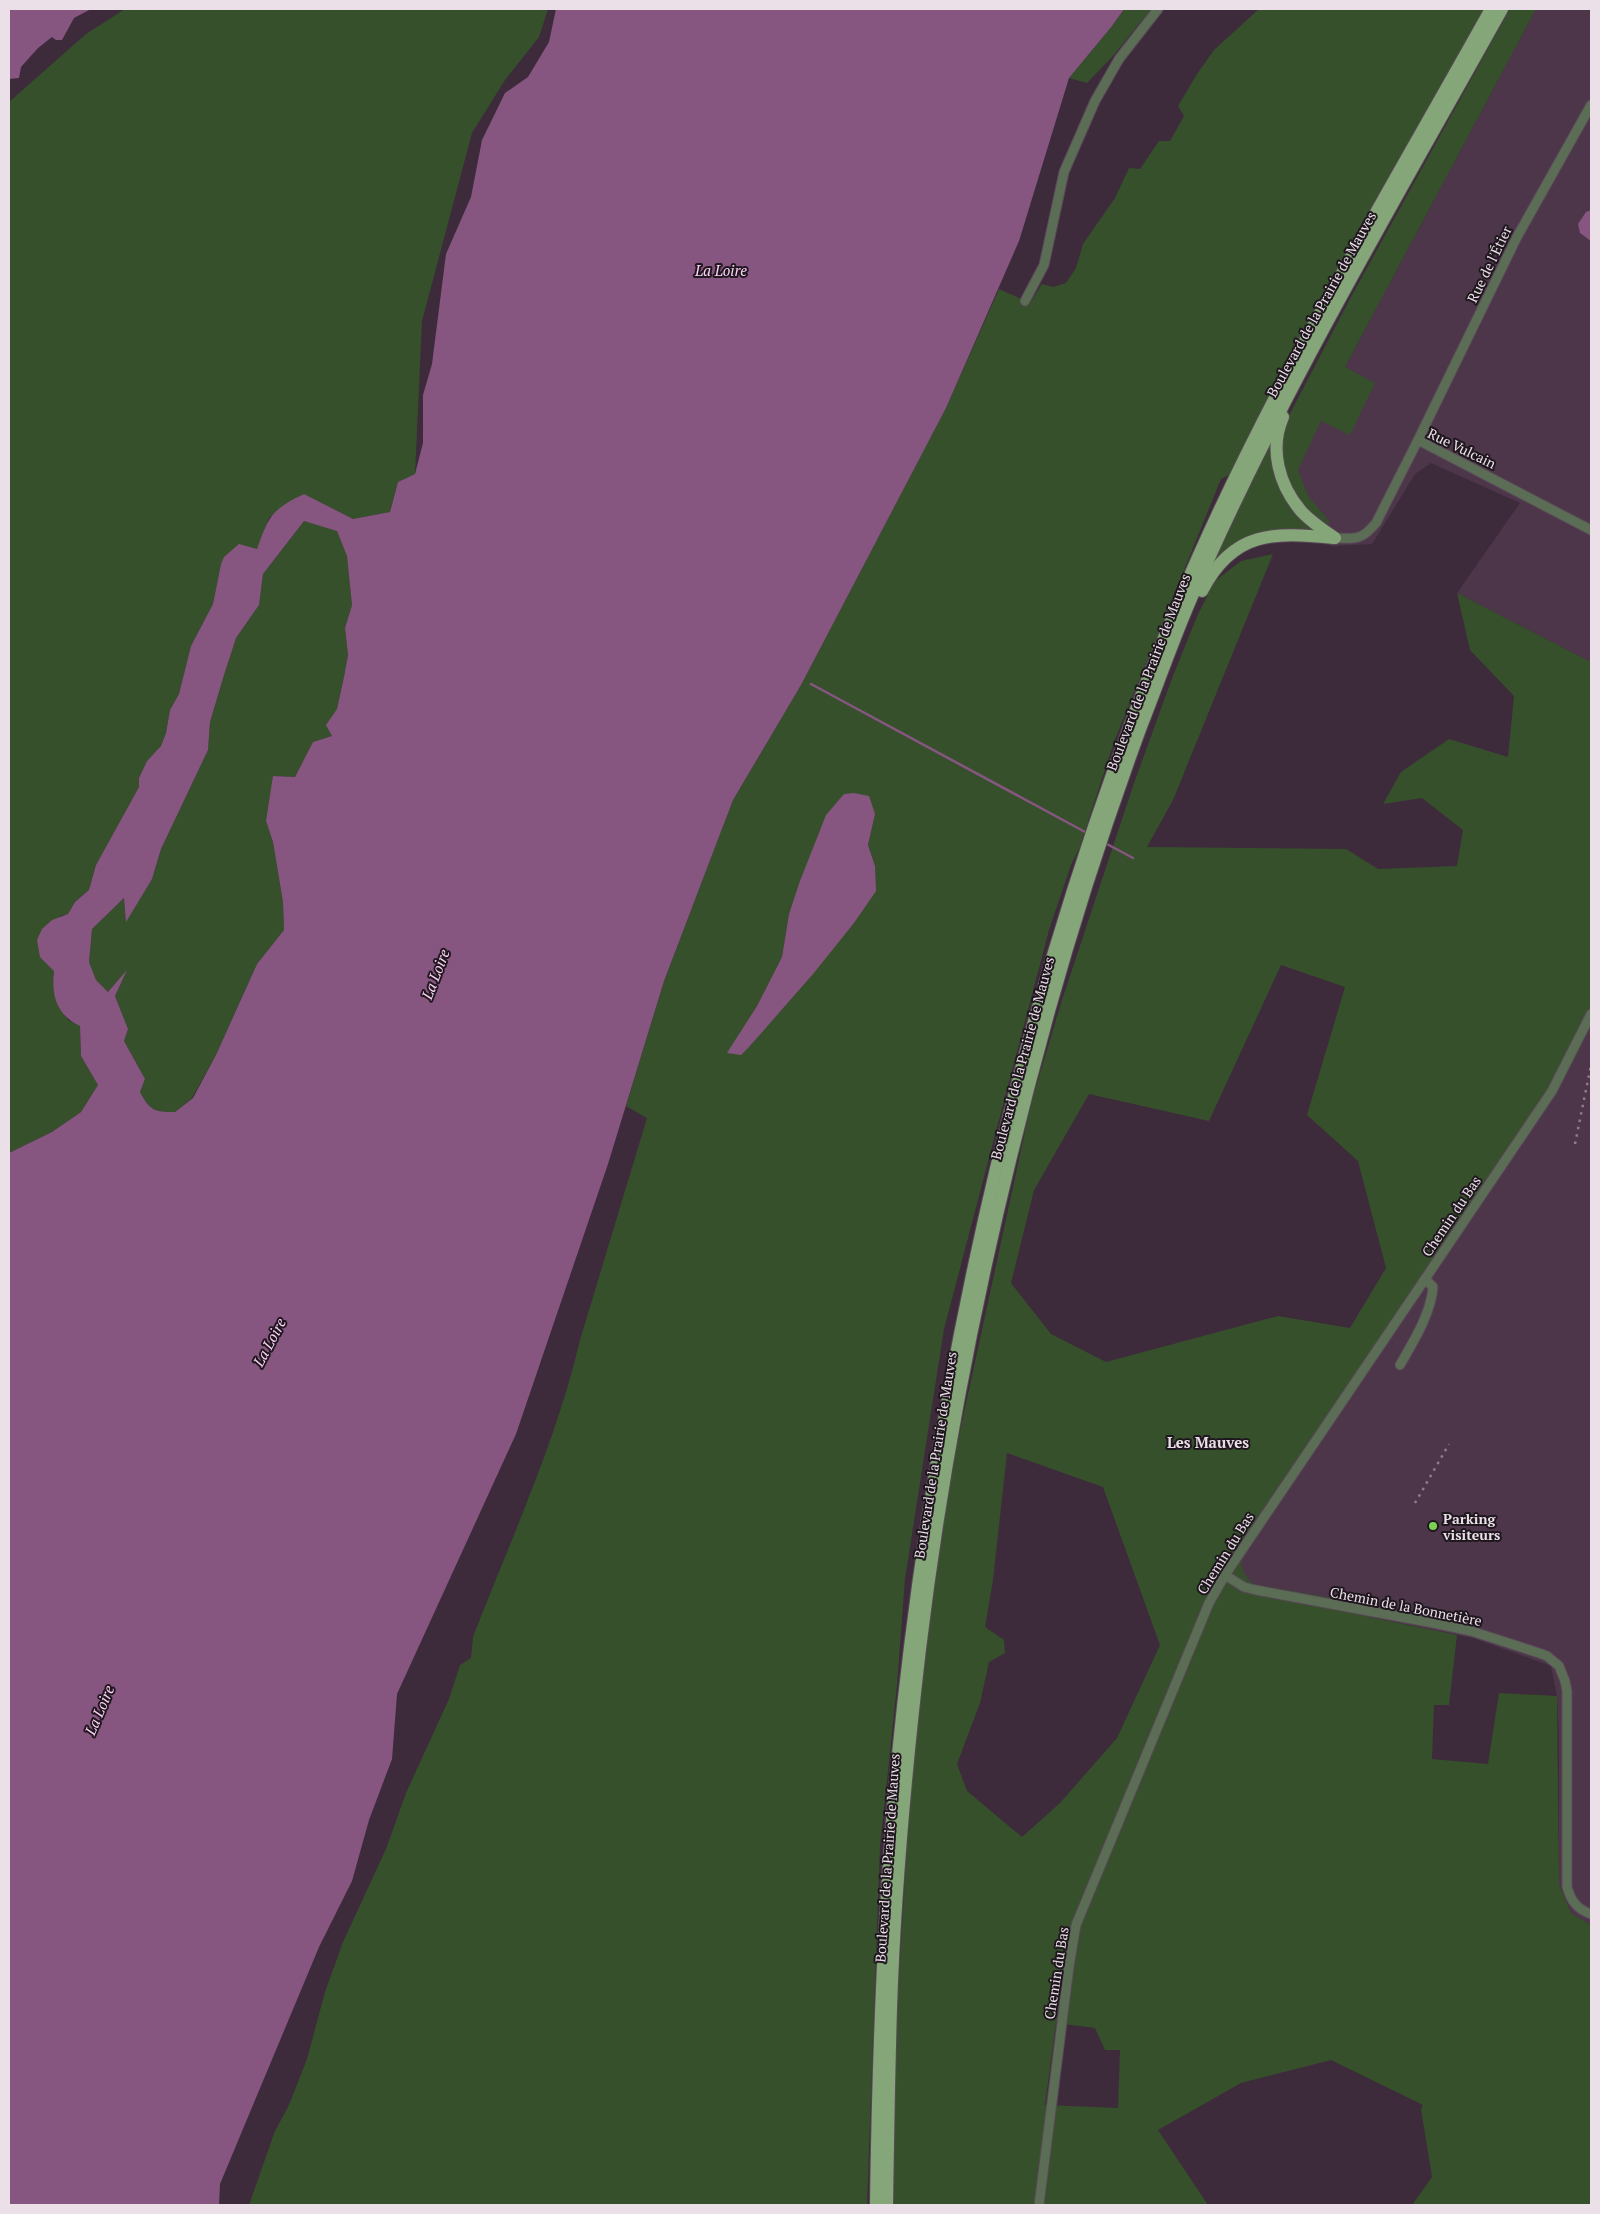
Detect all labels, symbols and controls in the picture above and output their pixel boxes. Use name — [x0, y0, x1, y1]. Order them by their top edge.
street label: Boulevard de la Prairie de Mauves — [1262, 208, 1380, 400]
street label: Rue de l'Étier — [1462, 222, 1516, 305]
water label: La Loire — [694, 260, 747, 280]
street label: Rue Vulcain — [1425, 423, 1500, 473]
street label: Boulevard de la Prairie de Mauves — [1102, 571, 1194, 773]
water label: La Loire — [416, 946, 454, 1003]
street label: Boulevard de la Prairie de Mauves — [986, 954, 1058, 1162]
street label: Chemin du Bas — [1417, 1172, 1485, 1260]
water label: La Loire — [247, 1314, 290, 1371]
street label: Boulevard de la Prairie de Mauves — [909, 1350, 961, 1560]
district label: Les Mauves — [1167, 1432, 1249, 1452]
street label: Chemin du Bas — [1192, 1508, 1258, 1598]
place label: Parking visiteurs — [1442, 1509, 1500, 1544]
marker: Parking visiteurs — [1427, 1520, 1439, 1532]
street label: Chemin de la Bonnetière — [1329, 1582, 1483, 1630]
water label: La Loire — [79, 1682, 118, 1739]
street label: Boulevard de la Prairie de Mauves — [870, 1753, 904, 1963]
street label: Chemin du Bas — [1039, 1925, 1073, 2021]

